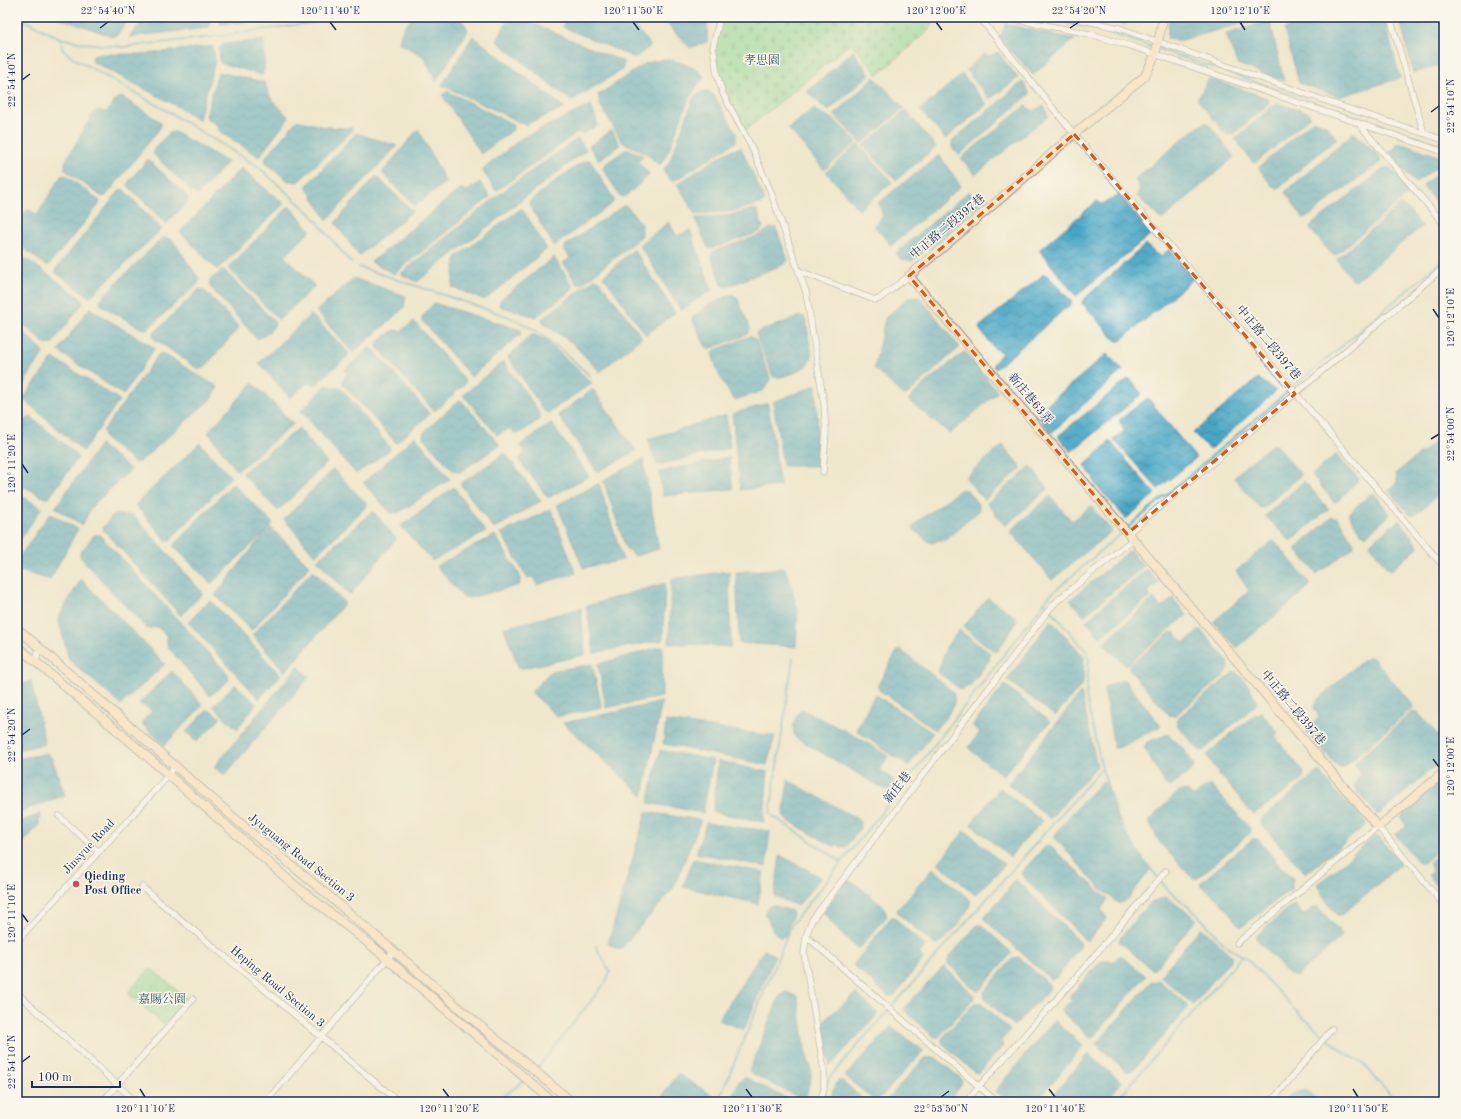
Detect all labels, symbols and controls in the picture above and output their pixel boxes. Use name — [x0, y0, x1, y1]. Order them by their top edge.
text: 22°54'40"N — [81, 6, 136, 16]
text: 120°11'40"E — [300, 6, 360, 16]
text: 120°11'50"E — [603, 6, 663, 16]
text: 120°12'00"E — [906, 6, 966, 16]
text: 22°54'20"N — [1052, 6, 1107, 16]
text: 120°12'10"E — [1210, 6, 1270, 16]
text: 22°54'40"N — [7, 52, 17, 107]
park label: 孝思園 — [744, 53, 780, 67]
text: 22°54'10"N — [1446, 78, 1456, 133]
street label: 中正路二段397巷 — [907, 191, 987, 261]
text: 120°12'10"E — [1446, 288, 1456, 348]
street label: 中正路二段397巷 — [1234, 302, 1304, 382]
street label: 新庄巷63弄 — [1006, 370, 1056, 427]
text: 22°54'00"N — [1446, 406, 1456, 461]
text: 120°11'20"E — [7, 434, 17, 494]
street label: 中正路二段397巷 — [1259, 667, 1329, 747]
text: 22°54'20"N — [7, 707, 17, 762]
text: 120°12'00"E — [1446, 737, 1456, 797]
street label: 新庄巷 — [881, 769, 914, 806]
street label: Jyuguang Road Section 3 — [246, 812, 356, 904]
street label: Jinsyue Road — [61, 817, 117, 877]
place label: Qieding Post Office — [84, 871, 142, 897]
marker: Qieding Post Office — [71, 879, 81, 889]
text: 120°11'10"E — [7, 884, 17, 944]
street label: Heping Road Section 3 — [227, 944, 327, 1030]
park label: 嘉賜公園 — [138, 992, 186, 1006]
text: 22°54'10"N — [7, 1034, 17, 1089]
scale bar — [32, 1063, 120, 1089]
text: 100 m — [38, 1072, 72, 1084]
text: 120°11'10"E — [115, 1104, 175, 1114]
text: 120°11'20"E — [419, 1104, 479, 1114]
text: 120°11'30"E — [722, 1104, 782, 1114]
text: 22°53'50"N — [914, 1104, 969, 1114]
text: 120°11'40"E — [1025, 1104, 1085, 1114]
text: 120°11'50"E — [1328, 1104, 1388, 1114]

